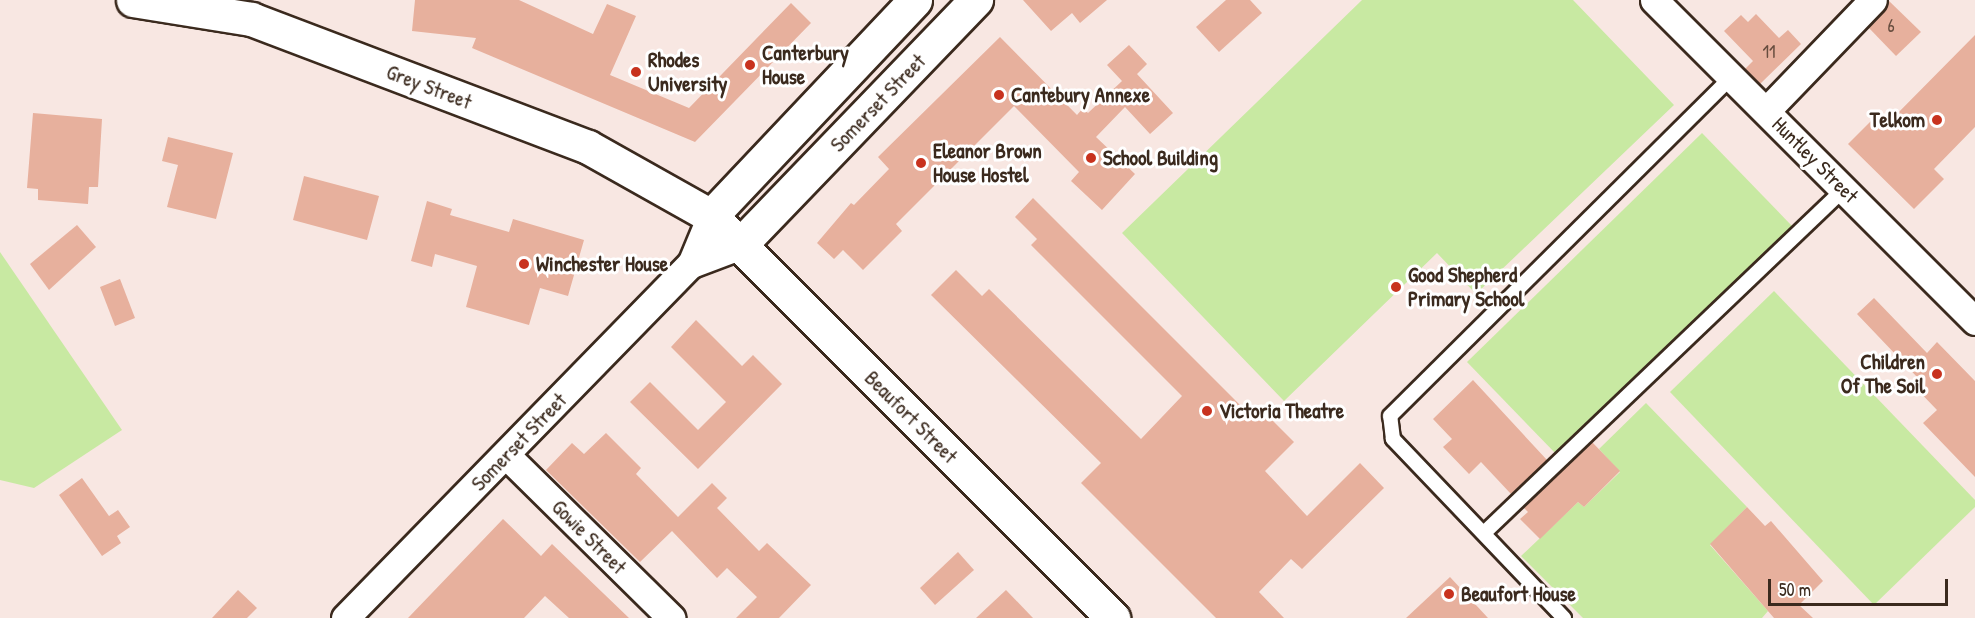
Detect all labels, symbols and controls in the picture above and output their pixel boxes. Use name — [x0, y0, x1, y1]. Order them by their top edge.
house number: 6 — [1887, 15, 1895, 37]
place label: Canterbury House — [762, 40, 849, 90]
house number: 11 — [1762, 41, 1776, 63]
place label: Rhodes University — [648, 47, 727, 97]
street label: Somerset Street — [825, 49, 931, 157]
marker: Canterbury House — [743, 58, 757, 72]
street label: Grey Street — [383, 59, 475, 115]
marker: Rhodes University — [629, 65, 643, 79]
place label: Cantebury Annexe — [1011, 82, 1150, 108]
marker: Cantebury Annexe — [992, 88, 1006, 102]
place label: Telkom — [1870, 107, 1925, 133]
street label: Huntley Street — [1767, 112, 1863, 208]
marker: Telkom — [1930, 113, 1944, 127]
place label: Eleanor Brown House Hostel — [933, 138, 1042, 188]
place label: School Building — [1103, 145, 1218, 171]
marker: School Building — [1084, 151, 1098, 165]
marker: Eleanor Brown House Hostel — [914, 156, 928, 170]
place label: Winchester House — [536, 251, 668, 277]
marker: Winchester House — [517, 257, 531, 271]
place label: Good Shepherd Primary School — [1408, 262, 1524, 312]
marker: Good Shepherd Primary School — [1389, 280, 1403, 294]
place label: Children Of The Soil — [1841, 349, 1925, 399]
street label: Beaufort Street — [859, 365, 963, 469]
marker: Children Of The Soil — [1930, 367, 1944, 381]
street label: Somerset Street — [466, 388, 572, 496]
place label: Victoria Theatre — [1219, 398, 1344, 424]
marker: Victoria Theatre — [1200, 404, 1214, 418]
street label: Gowie Street — [546, 494, 632, 580]
scale bar — [1771, 567, 1951, 605]
text: 50 m — [1779, 577, 1811, 602]
place label: Beaufort House — [1461, 581, 1576, 607]
marker: Beaufort House — [1442, 587, 1456, 601]

